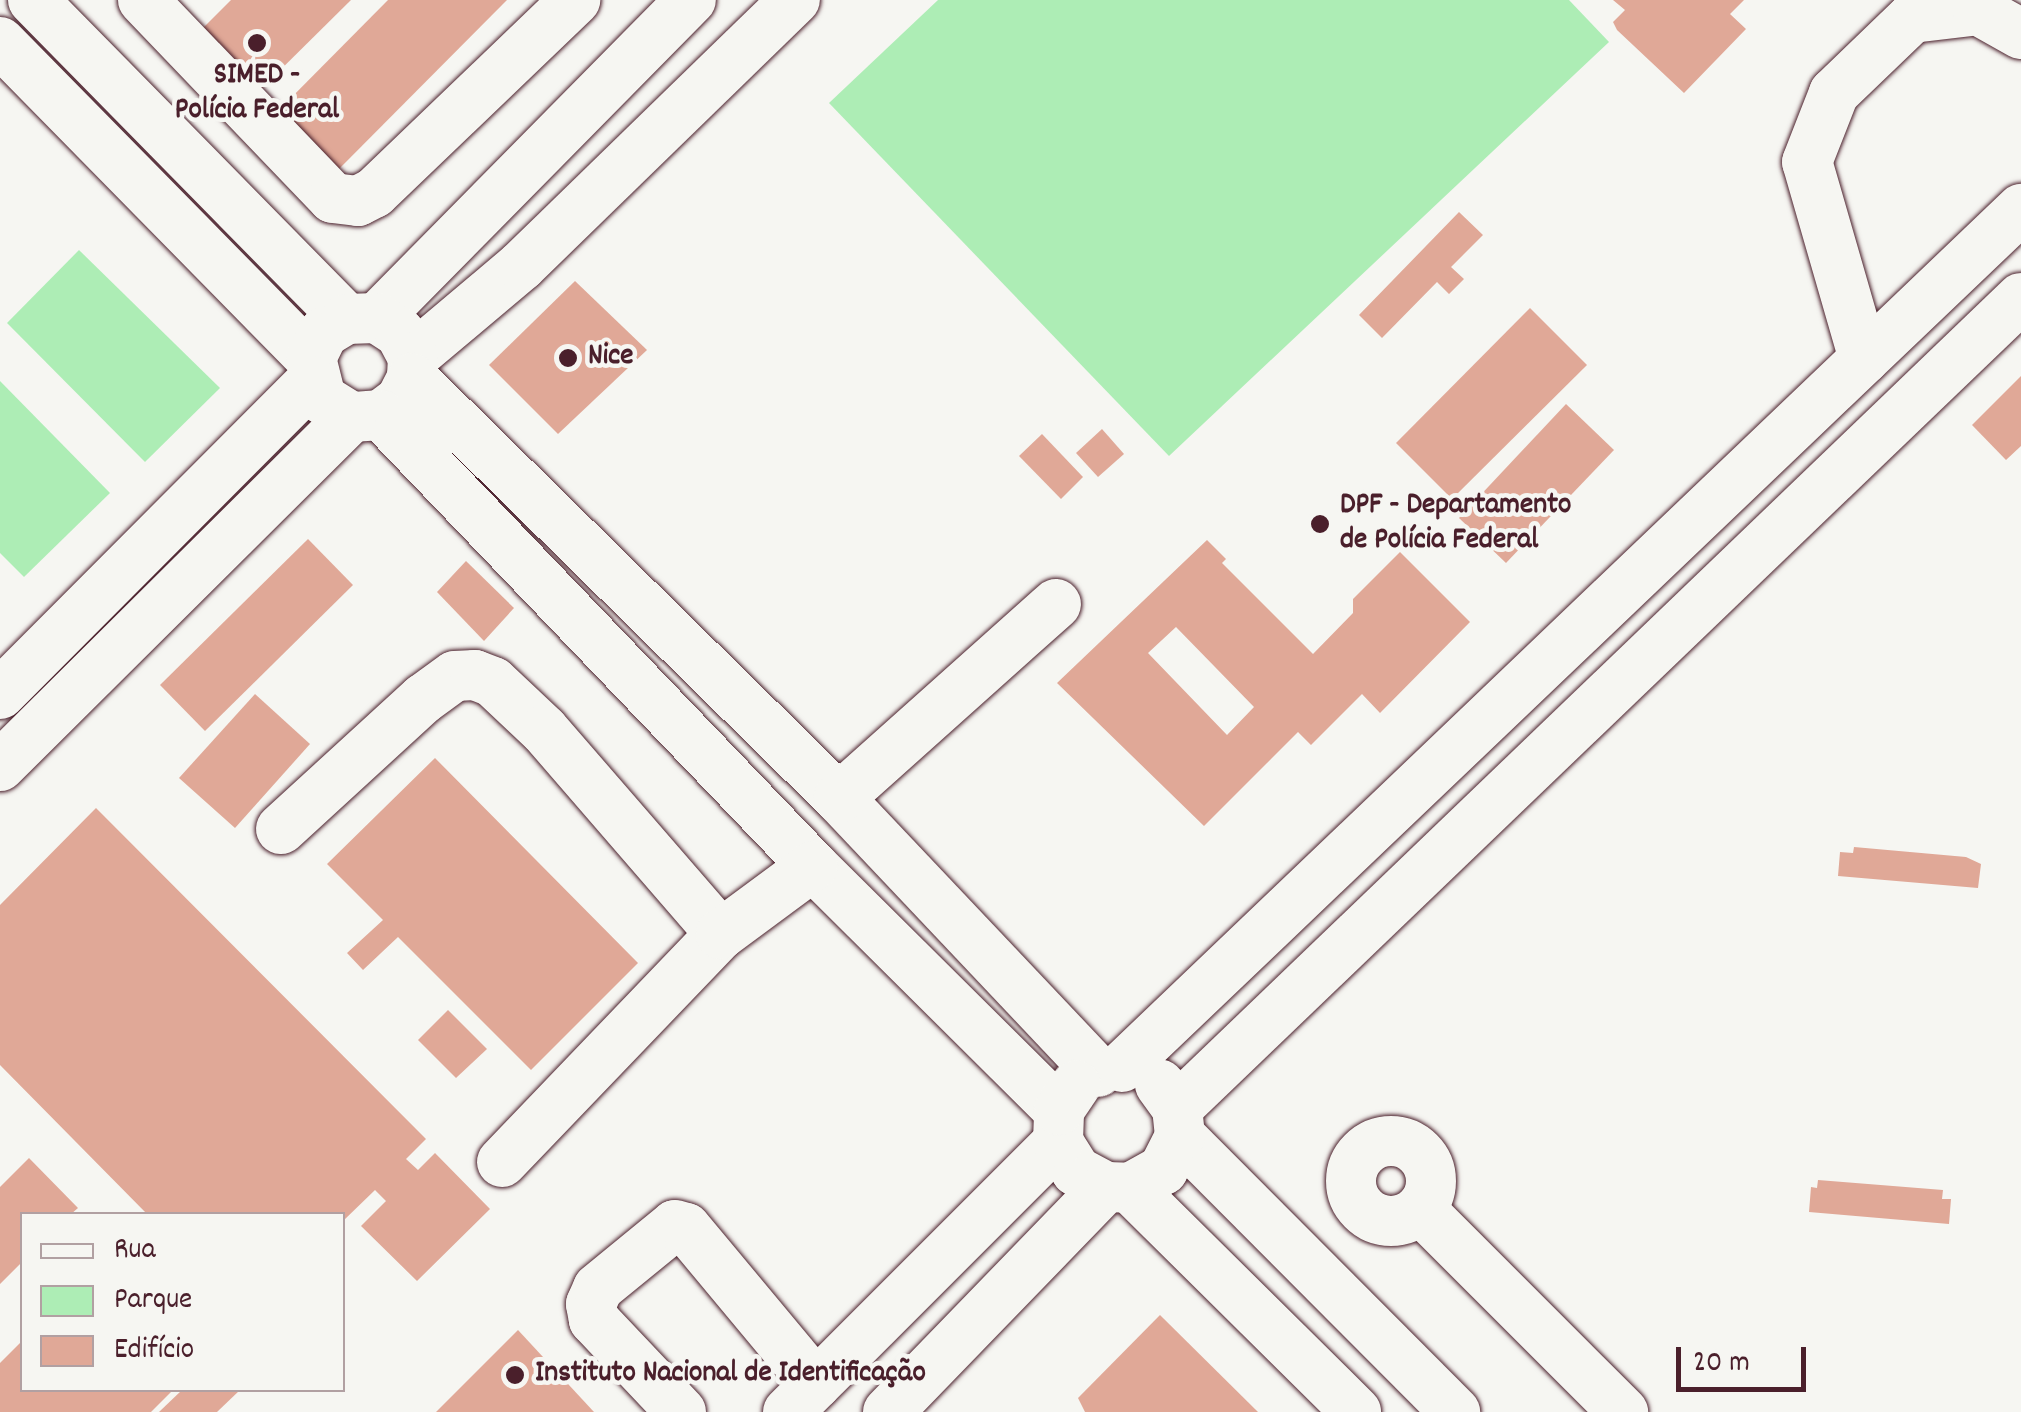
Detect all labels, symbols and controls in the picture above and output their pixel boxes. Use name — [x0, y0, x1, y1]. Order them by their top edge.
marker: SIMED - Polícia Federal — [246, 32, 268, 54]
place label: SIMED - Polícia Federal — [175, 59, 339, 130]
place label: Nice — [588, 340, 634, 376]
marker: Nice — [557, 347, 579, 369]
place label: DPF - Departamento de Polícia Federal — [1340, 489, 1571, 560]
marker: DPF - Departamento de Polícia Federal — [1309, 513, 1331, 535]
legend — [20, 1212, 345, 1392]
text: Rua — [114, 1230, 156, 1273]
text: Parque — [114, 1280, 192, 1323]
scale bar — [1681, 1327, 1811, 1389]
text: Edifício — [114, 1330, 194, 1373]
text: 20 m — [1693, 1343, 1750, 1386]
place label: Instituto Nacional de Identificação — [535, 1357, 926, 1393]
marker: Instituto Nacional de Identificação — [504, 1364, 526, 1386]

